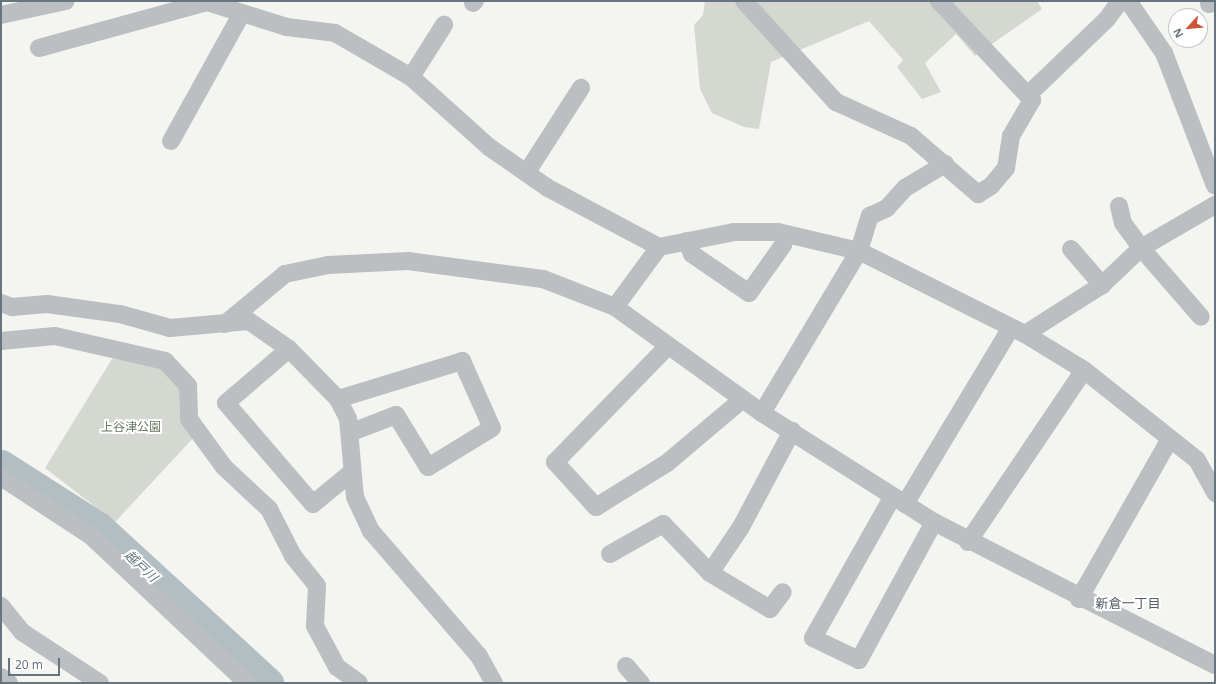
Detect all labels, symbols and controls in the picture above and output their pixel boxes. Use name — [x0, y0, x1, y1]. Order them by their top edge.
north arrow — [1168, 8, 1208, 48]
text: N — [1169, 26, 1186, 41]
park label: 上谷津公園 — [101, 420, 161, 434]
water label: 越戸川 — [121, 547, 161, 585]
district label: 新倉一丁目 — [1096, 595, 1160, 611]
scale bar — [10, 650, 62, 676]
text: 20 m — [15, 656, 43, 673]

